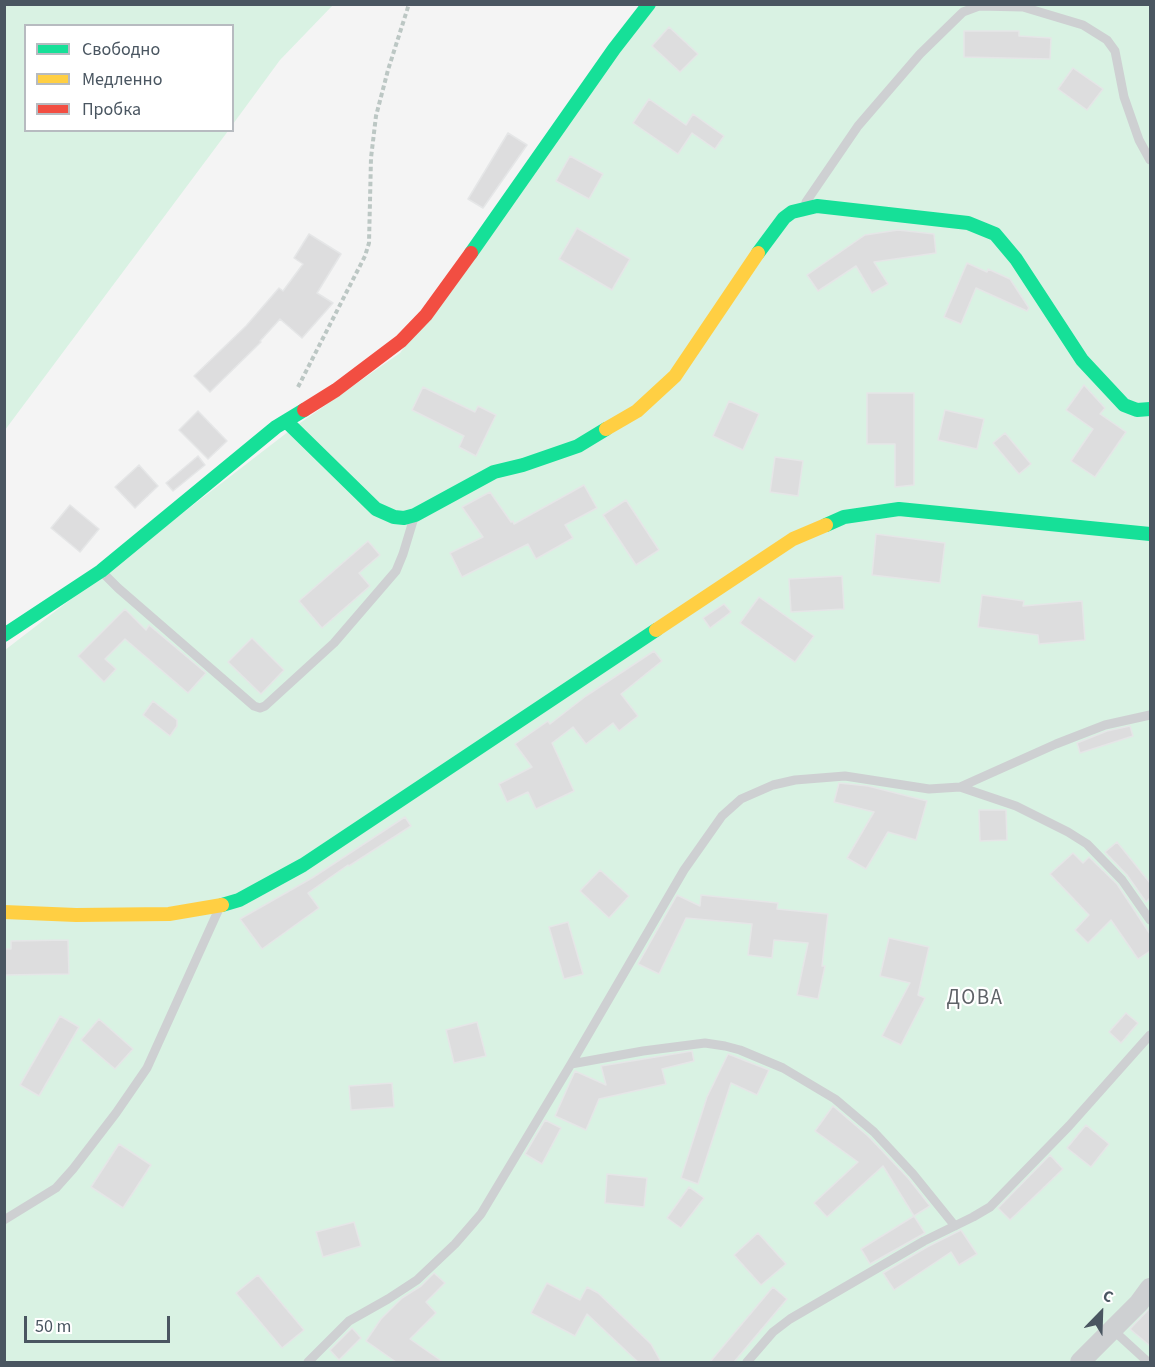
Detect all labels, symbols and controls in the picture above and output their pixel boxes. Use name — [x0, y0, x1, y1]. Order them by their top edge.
legend — [24, 24, 234, 132]
text: Свободно — [82, 37, 160, 62]
text: Медленно — [82, 67, 162, 92]
text: Пробка — [82, 97, 141, 122]
district label: ДОВА — [947, 986, 1003, 1012]
north arrow — [1071, 1283, 1131, 1343]
text: С — [1099, 1284, 1117, 1308]
scale bar — [27, 1304, 172, 1342]
text: 50 m — [35, 1314, 71, 1339]

